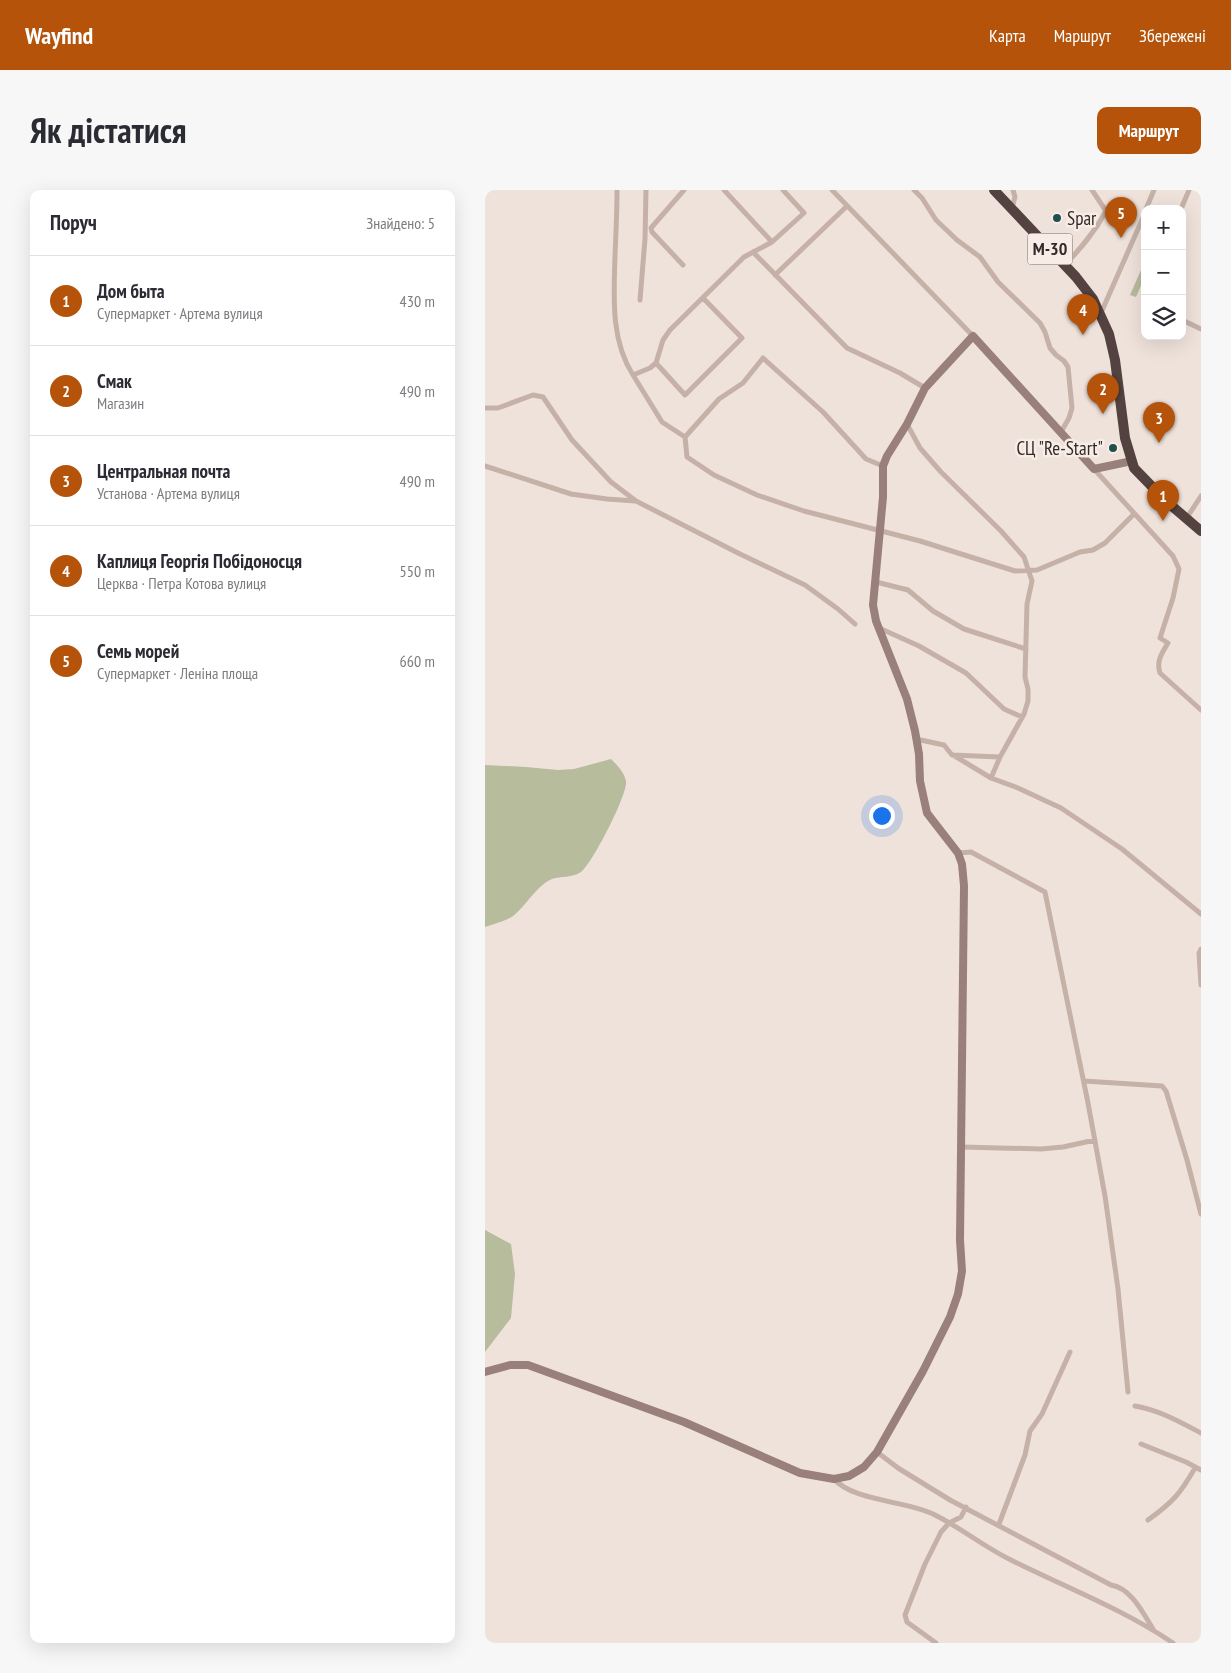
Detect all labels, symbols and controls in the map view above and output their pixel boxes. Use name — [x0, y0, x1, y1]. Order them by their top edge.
text: Wayfind — [25, 20, 93, 51]
text: Карта — [989, 24, 1026, 47]
text: Маршрут — [1054, 24, 1111, 47]
text: Збережені — [1139, 24, 1206, 47]
text: Як дістатися — [30, 107, 186, 153]
button: Маршрут — [1097, 107, 1201, 154]
pin: 5 — [1105, 197, 1137, 238]
map controls — [1141, 205, 1186, 340]
button: + — [1141, 205, 1186, 250]
place label: Spar — [1067, 206, 1097, 230]
text: Поруч — [50, 209, 97, 236]
marker: Spar — [1051, 212, 1063, 224]
text: Знайдено: 5 — [366, 213, 435, 233]
road number: М-30 — [1027, 234, 1073, 264]
button: − — [1141, 250, 1186, 295]
text: Дом быта — [97, 279, 165, 303]
text: 1 — [62, 291, 70, 311]
text: 430 m — [400, 291, 435, 311]
pin: 4 — [1067, 294, 1099, 335]
button: layers — [1141, 295, 1186, 340]
text: Супермаркет · Артема вулиця — [97, 303, 263, 323]
text: Смак — [97, 369, 132, 393]
pin: 2 — [1087, 373, 1119, 414]
text: 2 — [62, 381, 70, 401]
text: 490 m — [400, 381, 435, 401]
text: Магазин — [97, 393, 144, 413]
pin: 3 — [1143, 402, 1175, 443]
place label: СЦ "Re-Start" — [1016, 436, 1103, 460]
marker: СЦ "Re-Start" — [1107, 442, 1119, 454]
text: Центральная почта — [97, 459, 230, 483]
text: 3 — [62, 471, 70, 491]
text: 490 m — [400, 471, 435, 491]
pin: 1 — [1147, 480, 1179, 521]
text: Установа · Артема вулиця — [97, 483, 240, 503]
text: Каплиця Георгія Побідоносця — [97, 549, 302, 573]
text: 4 — [62, 561, 70, 581]
text: 550 m — [400, 561, 435, 581]
text: Церква · Петра Котова вулиця — [97, 573, 266, 593]
text: Семь морей — [97, 639, 179, 663]
text: 5 — [62, 651, 70, 671]
text: 660 m — [400, 651, 435, 671]
text: Супермаркет · Леніна площа — [97, 663, 258, 683]
your location — [869, 803, 895, 829]

